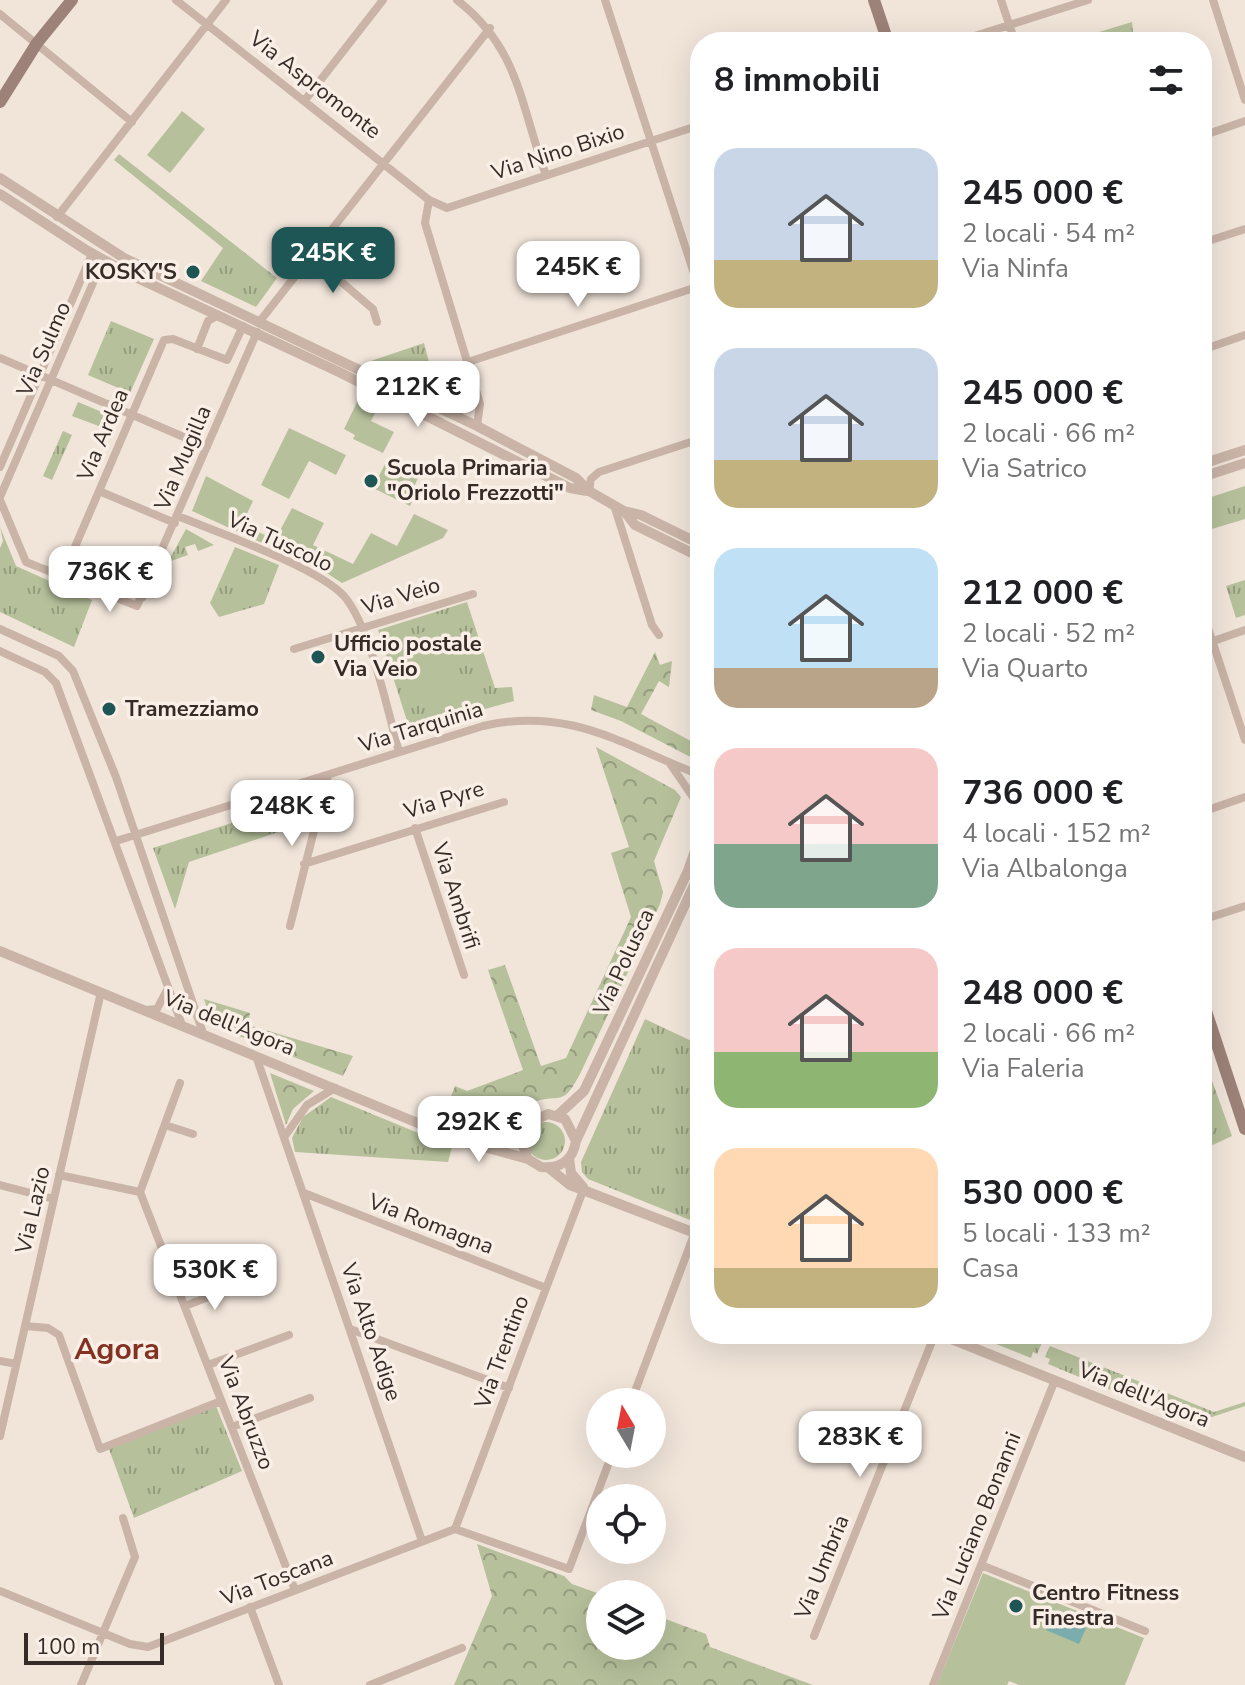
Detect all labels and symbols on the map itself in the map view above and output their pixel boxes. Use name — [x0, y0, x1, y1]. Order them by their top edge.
street label: Via Aspromonte — [242, 23, 387, 146]
street label: Via Nino Bixio — [487, 116, 628, 188]
pin: 245K € — [268, 227, 398, 295]
pin: 245K € — [513, 241, 643, 309]
place label: KOSKY'S — [85, 257, 177, 287]
marker: KOSKY'S — [184, 263, 202, 281]
street label: Via Sulmo — [9, 297, 78, 402]
pin: 212K € — [353, 361, 483, 429]
street label: Via Ardea — [70, 384, 136, 487]
street label: Via Mugilla — [147, 401, 219, 516]
place label: Scuola Primaria "Oriolo Frezzotti" — [387, 453, 564, 508]
marker: Scuola Primaria "Oriolo Frezzotti" — [362, 472, 380, 490]
street label: Via Tuscolo — [222, 504, 338, 579]
pin: 736K € — [45, 546, 175, 614]
street label: Via Veio — [357, 570, 444, 622]
place label: Ufficio postale Via Veio — [333, 629, 482, 684]
marker: Ufficio postale Via Veio — [309, 648, 327, 666]
place label: Tramezziamo — [125, 694, 259, 724]
street label: Via Tarquinia — [354, 694, 487, 760]
marker: Tramezziamo — [100, 700, 118, 718]
street label: Via Pyre — [399, 774, 488, 827]
pin: 248K € — [227, 780, 357, 848]
street label: Via Ambrifi — [424, 838, 487, 953]
street label: Via Polusca — [586, 904, 662, 1021]
street label: Via dell'Agora — [158, 983, 299, 1063]
pin: 292K € — [414, 1096, 544, 1164]
street label: Via Lazio — [8, 1163, 58, 1258]
street label: Via Romagna — [363, 1186, 498, 1262]
pin: 530K € — [150, 1244, 280, 1312]
street label: Via Alto Adige — [333, 1258, 409, 1405]
street label: Via Trentino — [467, 1291, 536, 1414]
district label: Agora — [74, 1329, 160, 1370]
street label: Via Abruzzo — [210, 1351, 281, 1474]
street label: Via dell'Agora — [1073, 1355, 1214, 1435]
north arrow — [586, 1388, 666, 1468]
pin: 283K € — [795, 1411, 925, 1479]
street label: Via Luciano Bonanni — [925, 1428, 1028, 1625]
street label: Via Umbria — [787, 1510, 856, 1624]
street label: Via Toscana — [216, 1543, 337, 1613]
place label: Centro Fitness Finestra — [1032, 1578, 1179, 1633]
marker: Centro Fitness Finestra — [1007, 1597, 1025, 1615]
scale bar — [24, 1629, 164, 1665]

